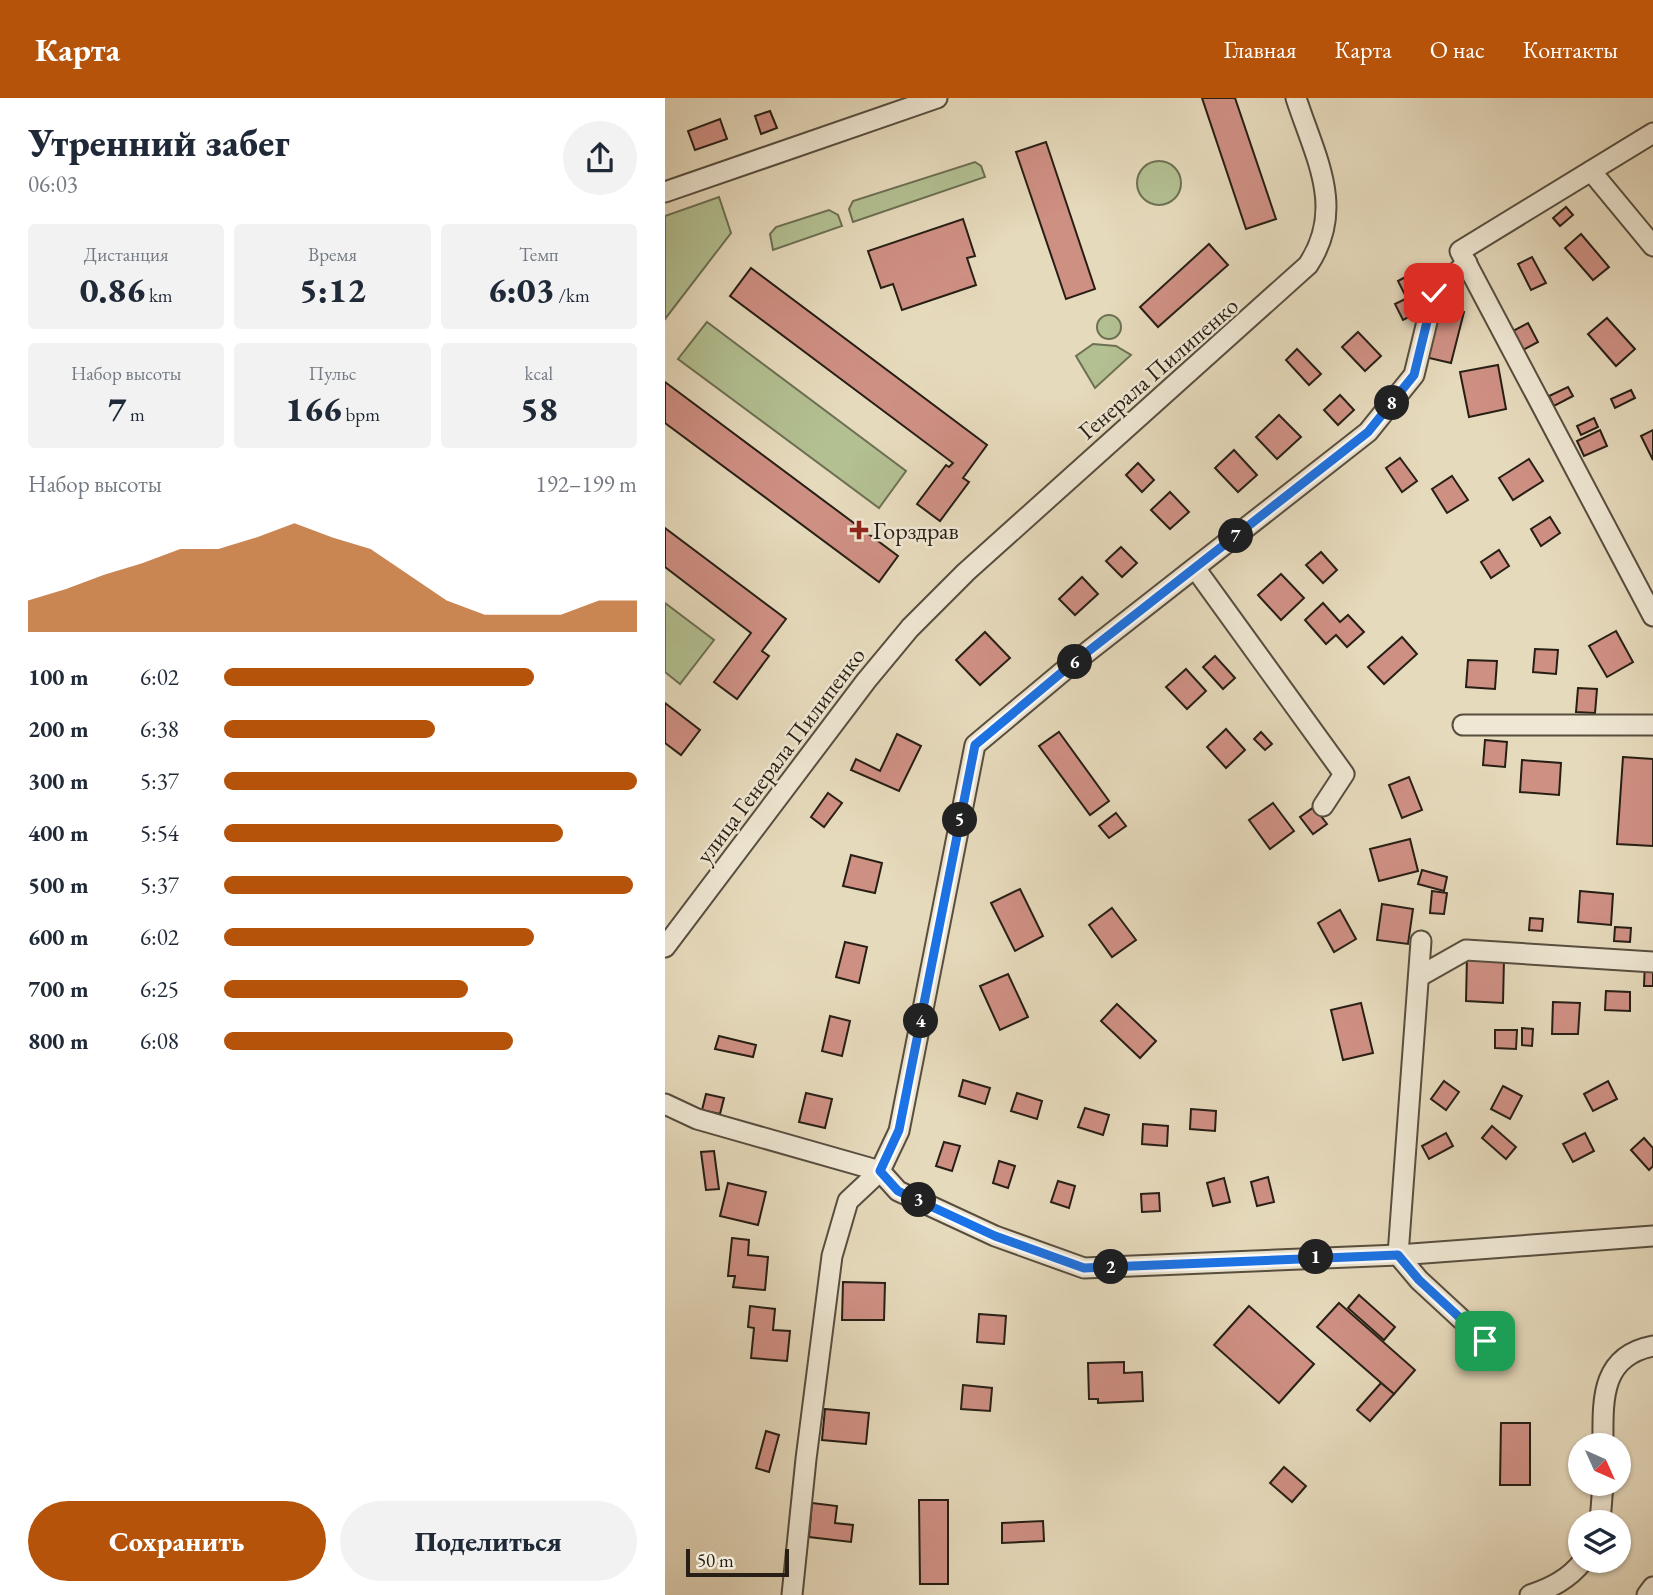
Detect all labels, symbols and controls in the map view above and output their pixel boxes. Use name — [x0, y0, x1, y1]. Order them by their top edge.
text: Карта — [35, 28, 120, 71]
text: Главная — [1223, 34, 1297, 65]
text: Карта — [1335, 34, 1392, 65]
text: О нас — [1430, 34, 1485, 65]
text: Контакты — [1523, 34, 1618, 65]
text: Утренний забег — [28, 118, 290, 167]
button: share — [563, 121, 637, 195]
text: 06:03 — [28, 169, 78, 199]
text: Дистанция — [84, 242, 169, 267]
text: Время — [308, 242, 357, 267]
text: Темп — [519, 242, 559, 267]
pin — [1404, 263, 1464, 323]
text: 0.86 — [80, 267, 145, 312]
text: 5:12 — [299, 267, 366, 312]
text: 6:03 — [488, 267, 555, 312]
icon: check — [1415, 274, 1453, 312]
text: km — [145, 283, 173, 308]
text: /km — [555, 283, 590, 308]
street label: Генерала Пилипенко — [1071, 290, 1245, 446]
text: Набор высоты — [71, 361, 181, 386]
text: Пульс — [308, 361, 357, 386]
text: kcal — [525, 361, 553, 386]
text: 7 — [107, 386, 126, 431]
text: 166 — [285, 386, 342, 431]
text: 58 — [520, 386, 558, 431]
pin: 8 — [1375, 386, 1409, 420]
text: 8 — [1386, 390, 1397, 415]
text: m — [126, 402, 145, 427]
text: bpm — [342, 402, 380, 427]
text: Набор высоты — [28, 469, 162, 499]
text: 192–199 m — [536, 469, 637, 499]
place label: Горздрав — [873, 515, 959, 546]
pin: 7 — [1219, 518, 1253, 554]
marker: Горздрав — [851, 522, 867, 538]
text: 7 — [1230, 523, 1241, 548]
street label: улица Генерала Пилипенко — [688, 640, 872, 869]
pin: 6 — [1057, 644, 1093, 680]
text: 6 — [1069, 649, 1080, 674]
text: 100 m — [28, 662, 89, 692]
text: 6:02 — [140, 662, 179, 692]
text: 200 m — [28, 714, 89, 744]
text: 6:38 — [140, 714, 179, 744]
text: 300 m — [28, 766, 89, 796]
text: 5:37 — [140, 766, 179, 796]
pin: 5 — [943, 802, 977, 838]
text: 5 — [954, 807, 965, 832]
text: 400 m — [28, 818, 89, 848]
text: 5:54 — [140, 818, 179, 848]
text: 500 m — [28, 870, 89, 900]
text: 5:37 — [140, 870, 179, 900]
text: 600 m — [28, 922, 89, 952]
text: 6:02 — [140, 922, 179, 952]
text: 700 m — [28, 974, 89, 1004]
text: 6:25 — [140, 974, 179, 1004]
pin: 4 — [903, 1004, 939, 1038]
text: 4 — [915, 1008, 926, 1033]
text: 800 m — [28, 1026, 89, 1056]
text: 6:08 — [140, 1026, 179, 1056]
pin: 3 — [901, 1182, 937, 1218]
text: 3 — [913, 1187, 924, 1212]
pin: 1 — [1299, 1240, 1333, 1274]
text: 1 — [1310, 1244, 1321, 1269]
pin: 2 — [1093, 1250, 1129, 1284]
text: 2 — [1105, 1254, 1116, 1279]
pin — [1455, 1311, 1515, 1371]
icon: arrive — [1466, 1322, 1504, 1360]
north arrow — [1568, 1433, 1631, 1496]
map controls — [1568, 1433, 1631, 1573]
button: Сохранить — [28, 1501, 326, 1581]
button: Поделиться — [340, 1501, 637, 1581]
button: layers — [1568, 1510, 1631, 1573]
scale bar — [686, 1546, 789, 1578]
text: 50 m — [697, 1548, 734, 1573]

